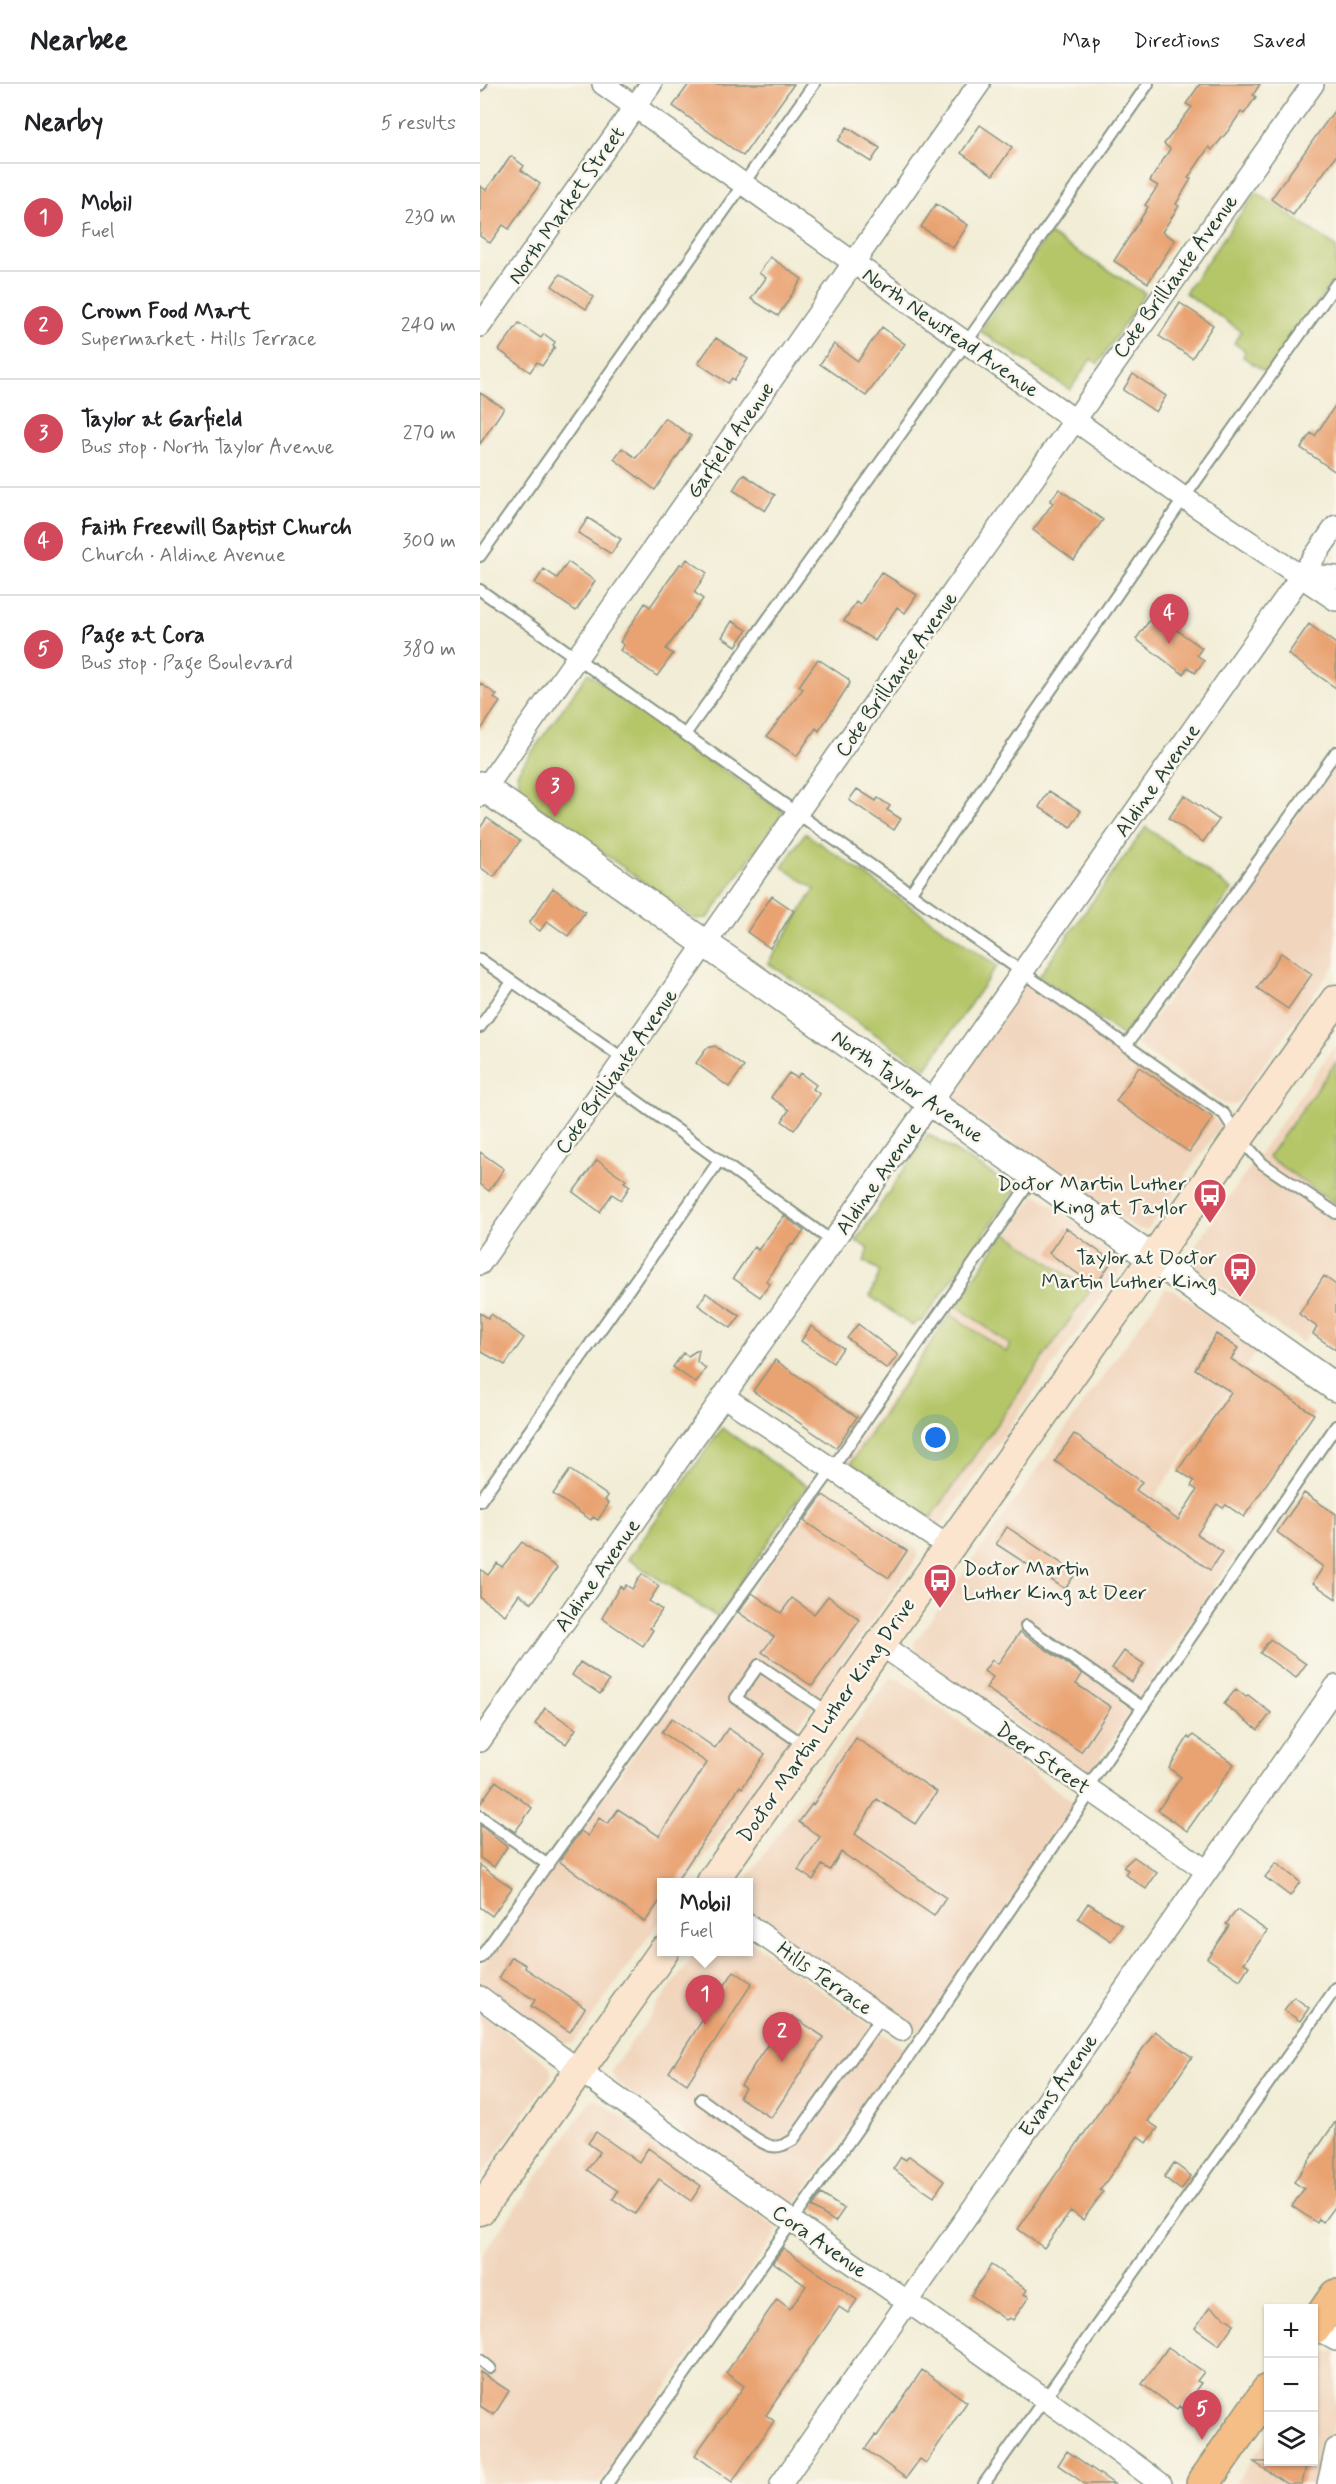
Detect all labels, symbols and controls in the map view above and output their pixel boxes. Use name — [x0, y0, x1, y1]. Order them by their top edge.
text: Nearbee — [30, 23, 128, 60]
text: Map — [1062, 27, 1101, 55]
text: Directions — [1134, 27, 1220, 55]
text: Saved — [1253, 27, 1306, 55]
text: Nearby — [24, 106, 103, 140]
text: 5 results — [381, 110, 456, 137]
street label: North Market Street — [502, 121, 632, 290]
street label: Cote Brilliante Avenue — [1107, 189, 1245, 364]
text: Mobil — [81, 190, 132, 218]
text: 1 — [39, 204, 48, 231]
text: 230 m — [404, 204, 456, 231]
text: Fuel — [81, 218, 115, 245]
street label: North Newstead Avenue — [856, 261, 1045, 405]
text: Crown Food Mart — [81, 298, 251, 326]
text: 2 — [39, 312, 48, 339]
text: 240 m — [401, 312, 456, 339]
text: Supermarket · Hills Terrace — [81, 326, 316, 353]
street label: Garfield Avenue — [680, 377, 781, 504]
text: Taylor at Garfield — [81, 406, 242, 434]
text: 3 — [39, 420, 48, 447]
text: 270 m — [403, 420, 456, 447]
text: Bus stop · North Taylor Avenue — [81, 434, 334, 461]
text: Faith Freewill Baptist Church — [81, 514, 352, 542]
text: 4 — [38, 528, 49, 555]
text: 300 m — [402, 528, 456, 555]
text: Church · Aldine Avenue — [81, 542, 286, 569]
street label: Cote Brilliante Avenue — [829, 586, 965, 763]
pin: 4 — [1150, 594, 1188, 644]
text: Page at Cora — [81, 622, 205, 650]
text: 5 — [38, 636, 50, 663]
text: 380 m — [403, 636, 456, 663]
text: Bus stop · Page Boulevard — [81, 650, 293, 677]
street label: Aldine Avenue — [1108, 718, 1207, 843]
pin: 3 — [536, 768, 574, 817]
street label: Cote Brilliante Avenue — [549, 983, 685, 1160]
street label: North Taylor Avenue — [826, 1024, 989, 1150]
street label: Aldine Avenue — [829, 1116, 928, 1241]
place label: Doctor Martin Luther King at Taylor — [997, 1170, 1187, 1223]
bus stop icon: Doctor Martin Luther King at Taylor — [1192, 1177, 1228, 1224]
place label: Taylor at Doctor Martin Luther King — [1041, 1244, 1217, 1296]
bus stop icon: Taylor at Doctor Martin Luther King — [1222, 1251, 1258, 1298]
your location — [921, 1423, 950, 1452]
street label: Aldine Avenue — [548, 1513, 647, 1638]
place label: Doctor Martin Luther King at Deer — [963, 1555, 1147, 1607]
bus stop icon: Doctor Martin Luther King at Deer — [922, 1562, 958, 1609]
street label: Doctor Martin Luther King Drive — [731, 1592, 922, 1849]
street label: Deer Street — [990, 1716, 1095, 1802]
popup — [657, 1878, 753, 1956]
text: Mobil — [680, 1890, 730, 1918]
text: Fuel — [680, 1918, 713, 1945]
street label: Hills Terrace — [771, 1935, 878, 2022]
pin: 1 — [686, 1976, 724, 2025]
pin: 2 — [762, 2012, 802, 2062]
street label: Evans Avenue — [1013, 2028, 1105, 2143]
street label: Cora Avenue — [766, 2199, 873, 2285]
map controls — [1264, 2304, 1318, 2466]
button: + — [1264, 2304, 1318, 2358]
button: − — [1264, 2358, 1318, 2412]
pin: 5 — [1182, 2390, 1222, 2440]
button: layers — [1264, 2412, 1318, 2466]

